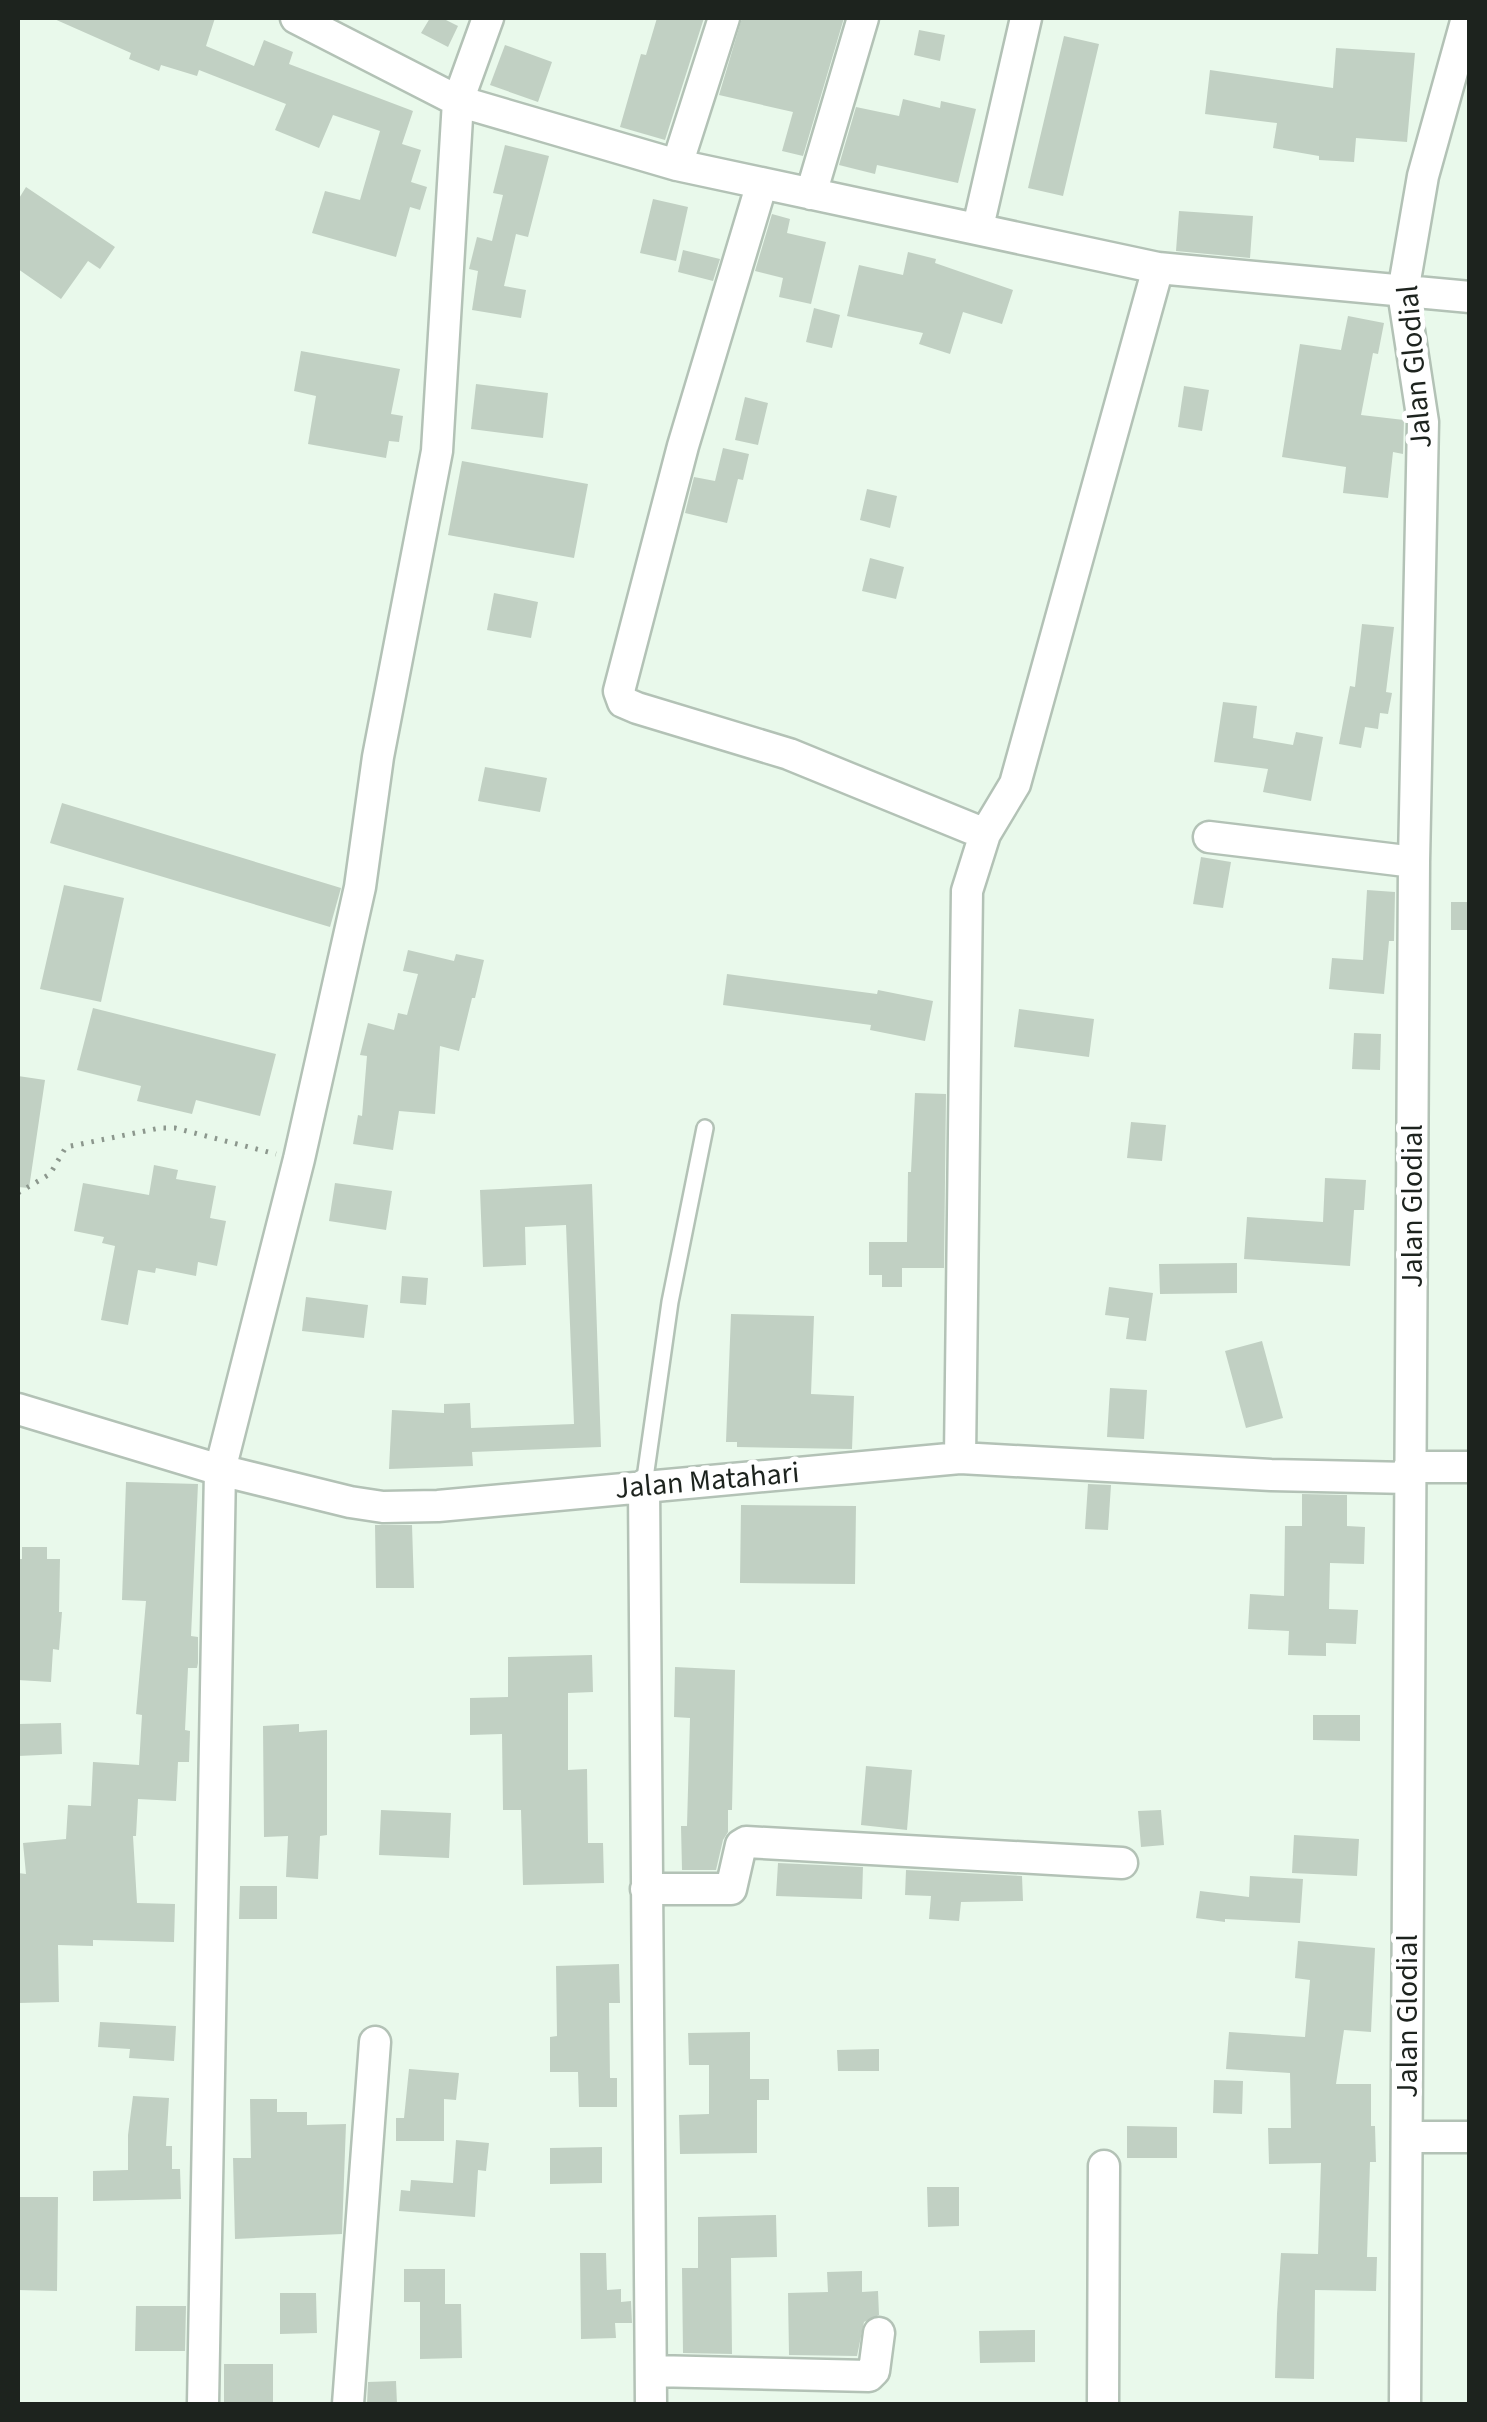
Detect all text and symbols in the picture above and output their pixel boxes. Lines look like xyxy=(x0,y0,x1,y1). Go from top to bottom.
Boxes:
street label: Jalan Glodial xyxy=(1386,283,1443,450)
street label: Jalan Glodial xyxy=(1391,1124,1434,1288)
street label: Jalan Matahari xyxy=(613,1451,801,1510)
street label: Jalan Glodial xyxy=(1386,1934,1429,2098)

